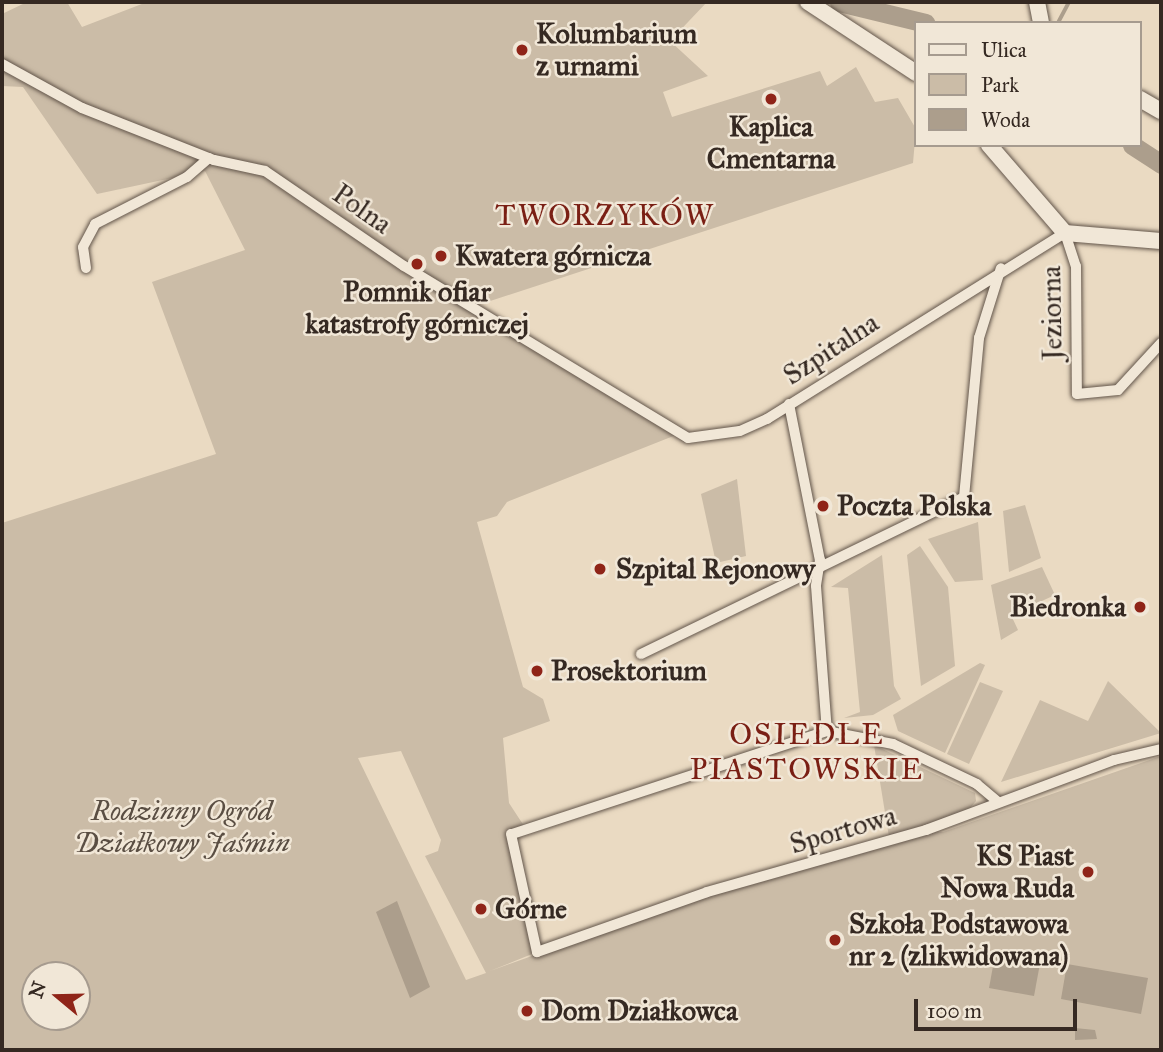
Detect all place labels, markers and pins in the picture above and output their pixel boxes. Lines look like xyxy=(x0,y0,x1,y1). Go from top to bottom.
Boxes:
place label: Kolumbarium z urnami xyxy=(536,17,697,83)
marker: Kolumbarium z urnami xyxy=(514,42,530,58)
marker: Kaplica Cmentarna xyxy=(763,91,779,107)
place label: Kaplica Cmentarna xyxy=(707,110,835,176)
place label: Kwatera górnicza xyxy=(455,239,651,273)
marker: Kwatera górnicza xyxy=(433,248,449,264)
marker: Pomnik ofiar katastrofy górniczej xyxy=(409,256,425,272)
place label: Pomnik ofiar katastrofy górniczej xyxy=(305,275,529,341)
place label: Poczta Polska xyxy=(837,489,991,523)
marker: Poczta Polska xyxy=(815,498,831,514)
place label: Szpital Rejonowy xyxy=(616,552,815,586)
marker: Szpital Rejonowy xyxy=(590,559,610,579)
place label: Biedronka xyxy=(1010,590,1126,624)
marker: Biedronka xyxy=(1132,599,1148,615)
place label: Prosektorium xyxy=(551,654,707,688)
marker: Prosektorium xyxy=(529,663,545,679)
place label: KS Piast Nowa Ruda xyxy=(940,839,1074,905)
marker: KS Piast Nowa Ruda xyxy=(1080,864,1096,880)
place label: Górne xyxy=(495,892,567,926)
marker: Górne xyxy=(473,901,489,917)
place label: Szkoła Podstawowa nr 2 (zlikwidowana) xyxy=(849,907,1069,973)
marker: Szkoła Podstawowa nr 2 (zlikwidowana) xyxy=(827,932,843,948)
place label: Dom Działkowca xyxy=(541,994,738,1028)
marker: Dom Działkowca xyxy=(519,1003,535,1019)

